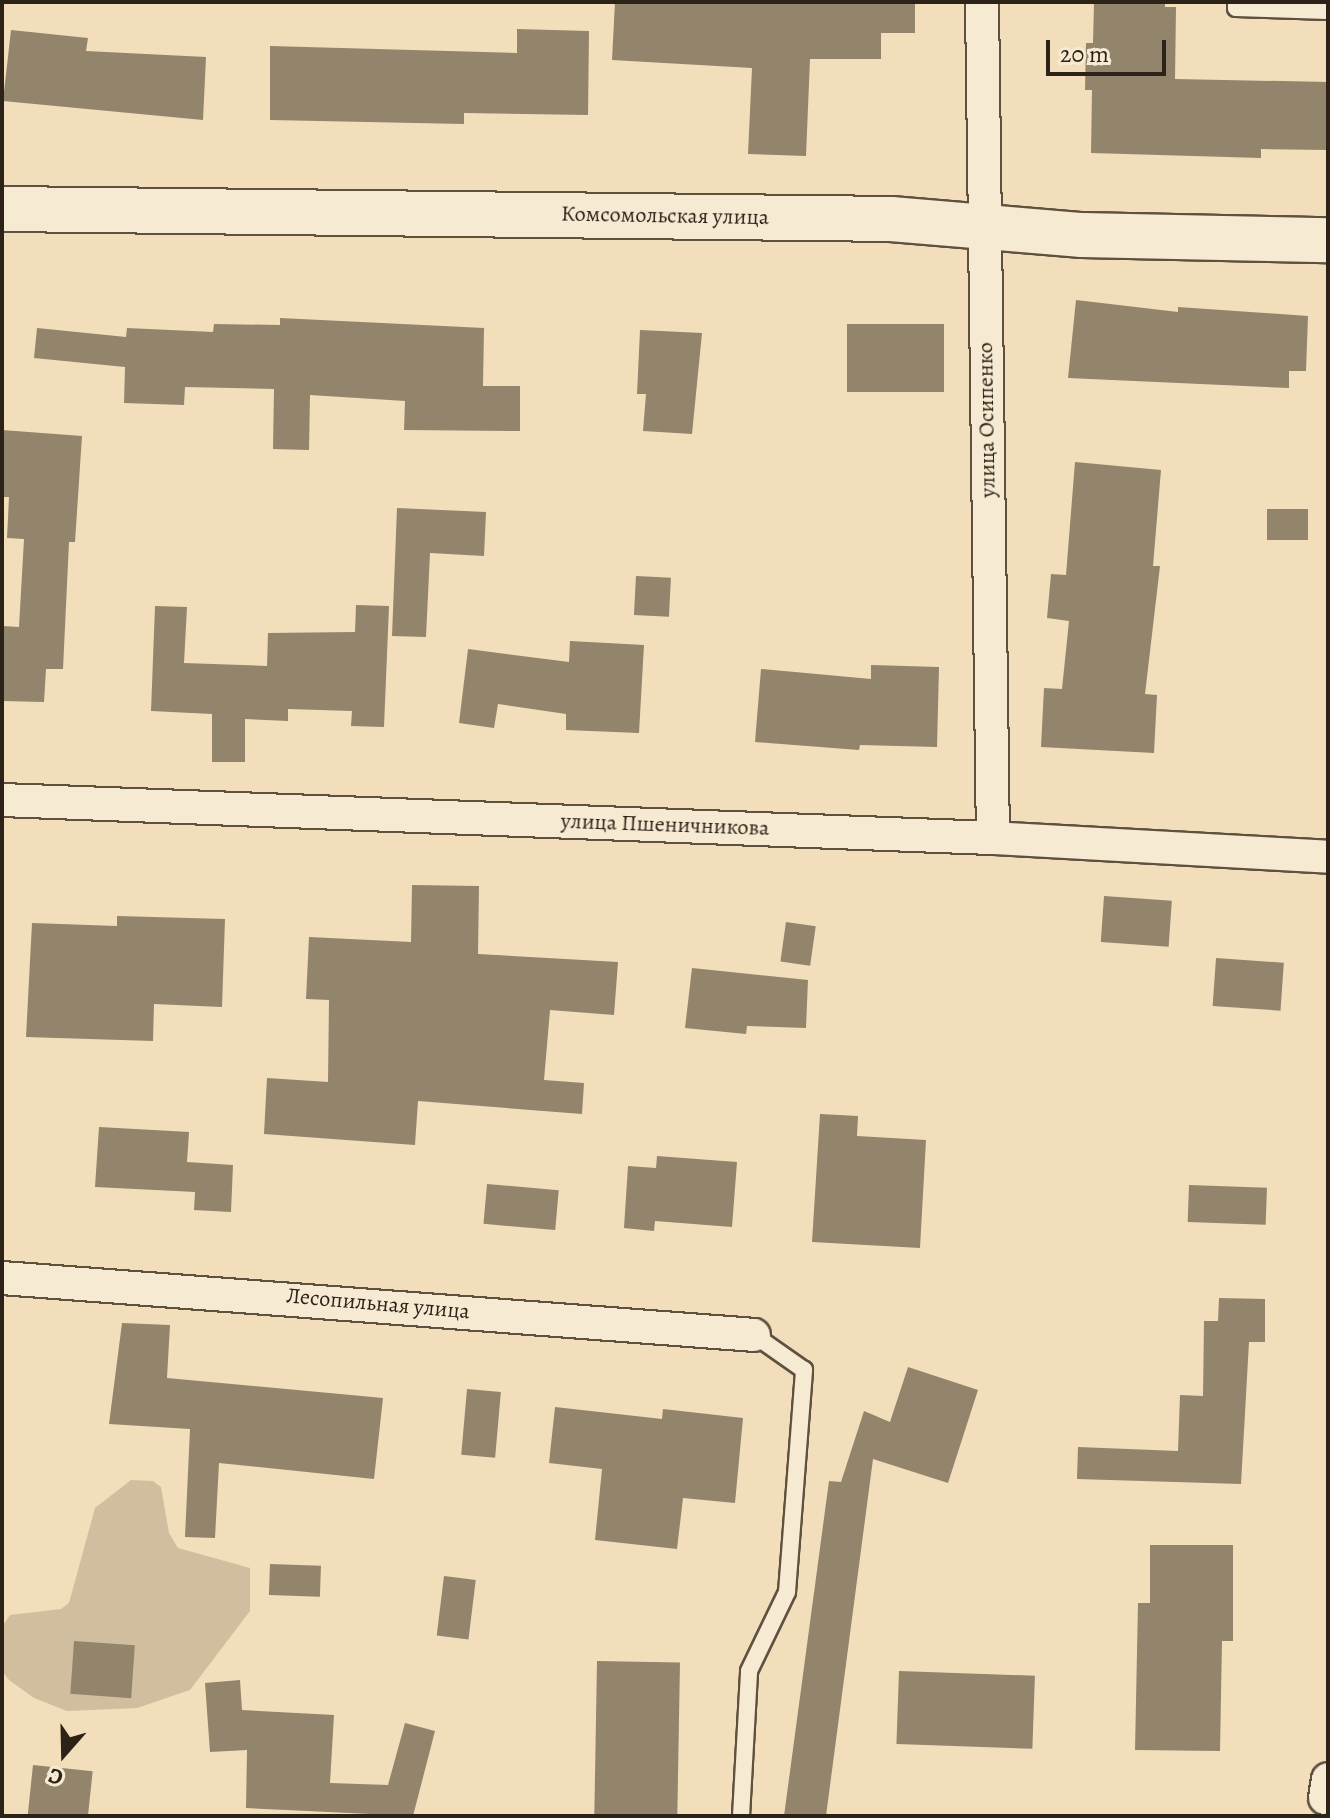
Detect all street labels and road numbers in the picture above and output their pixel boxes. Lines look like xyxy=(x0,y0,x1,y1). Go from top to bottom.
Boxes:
street label: Комсомольская улица xyxy=(561,201,769,231)
street label: улица Осипенко xyxy=(972,342,1002,498)
street label: улица Пшеничникова xyxy=(560,808,770,842)
street label: Лесопильная улица xyxy=(285,1283,471,1325)

